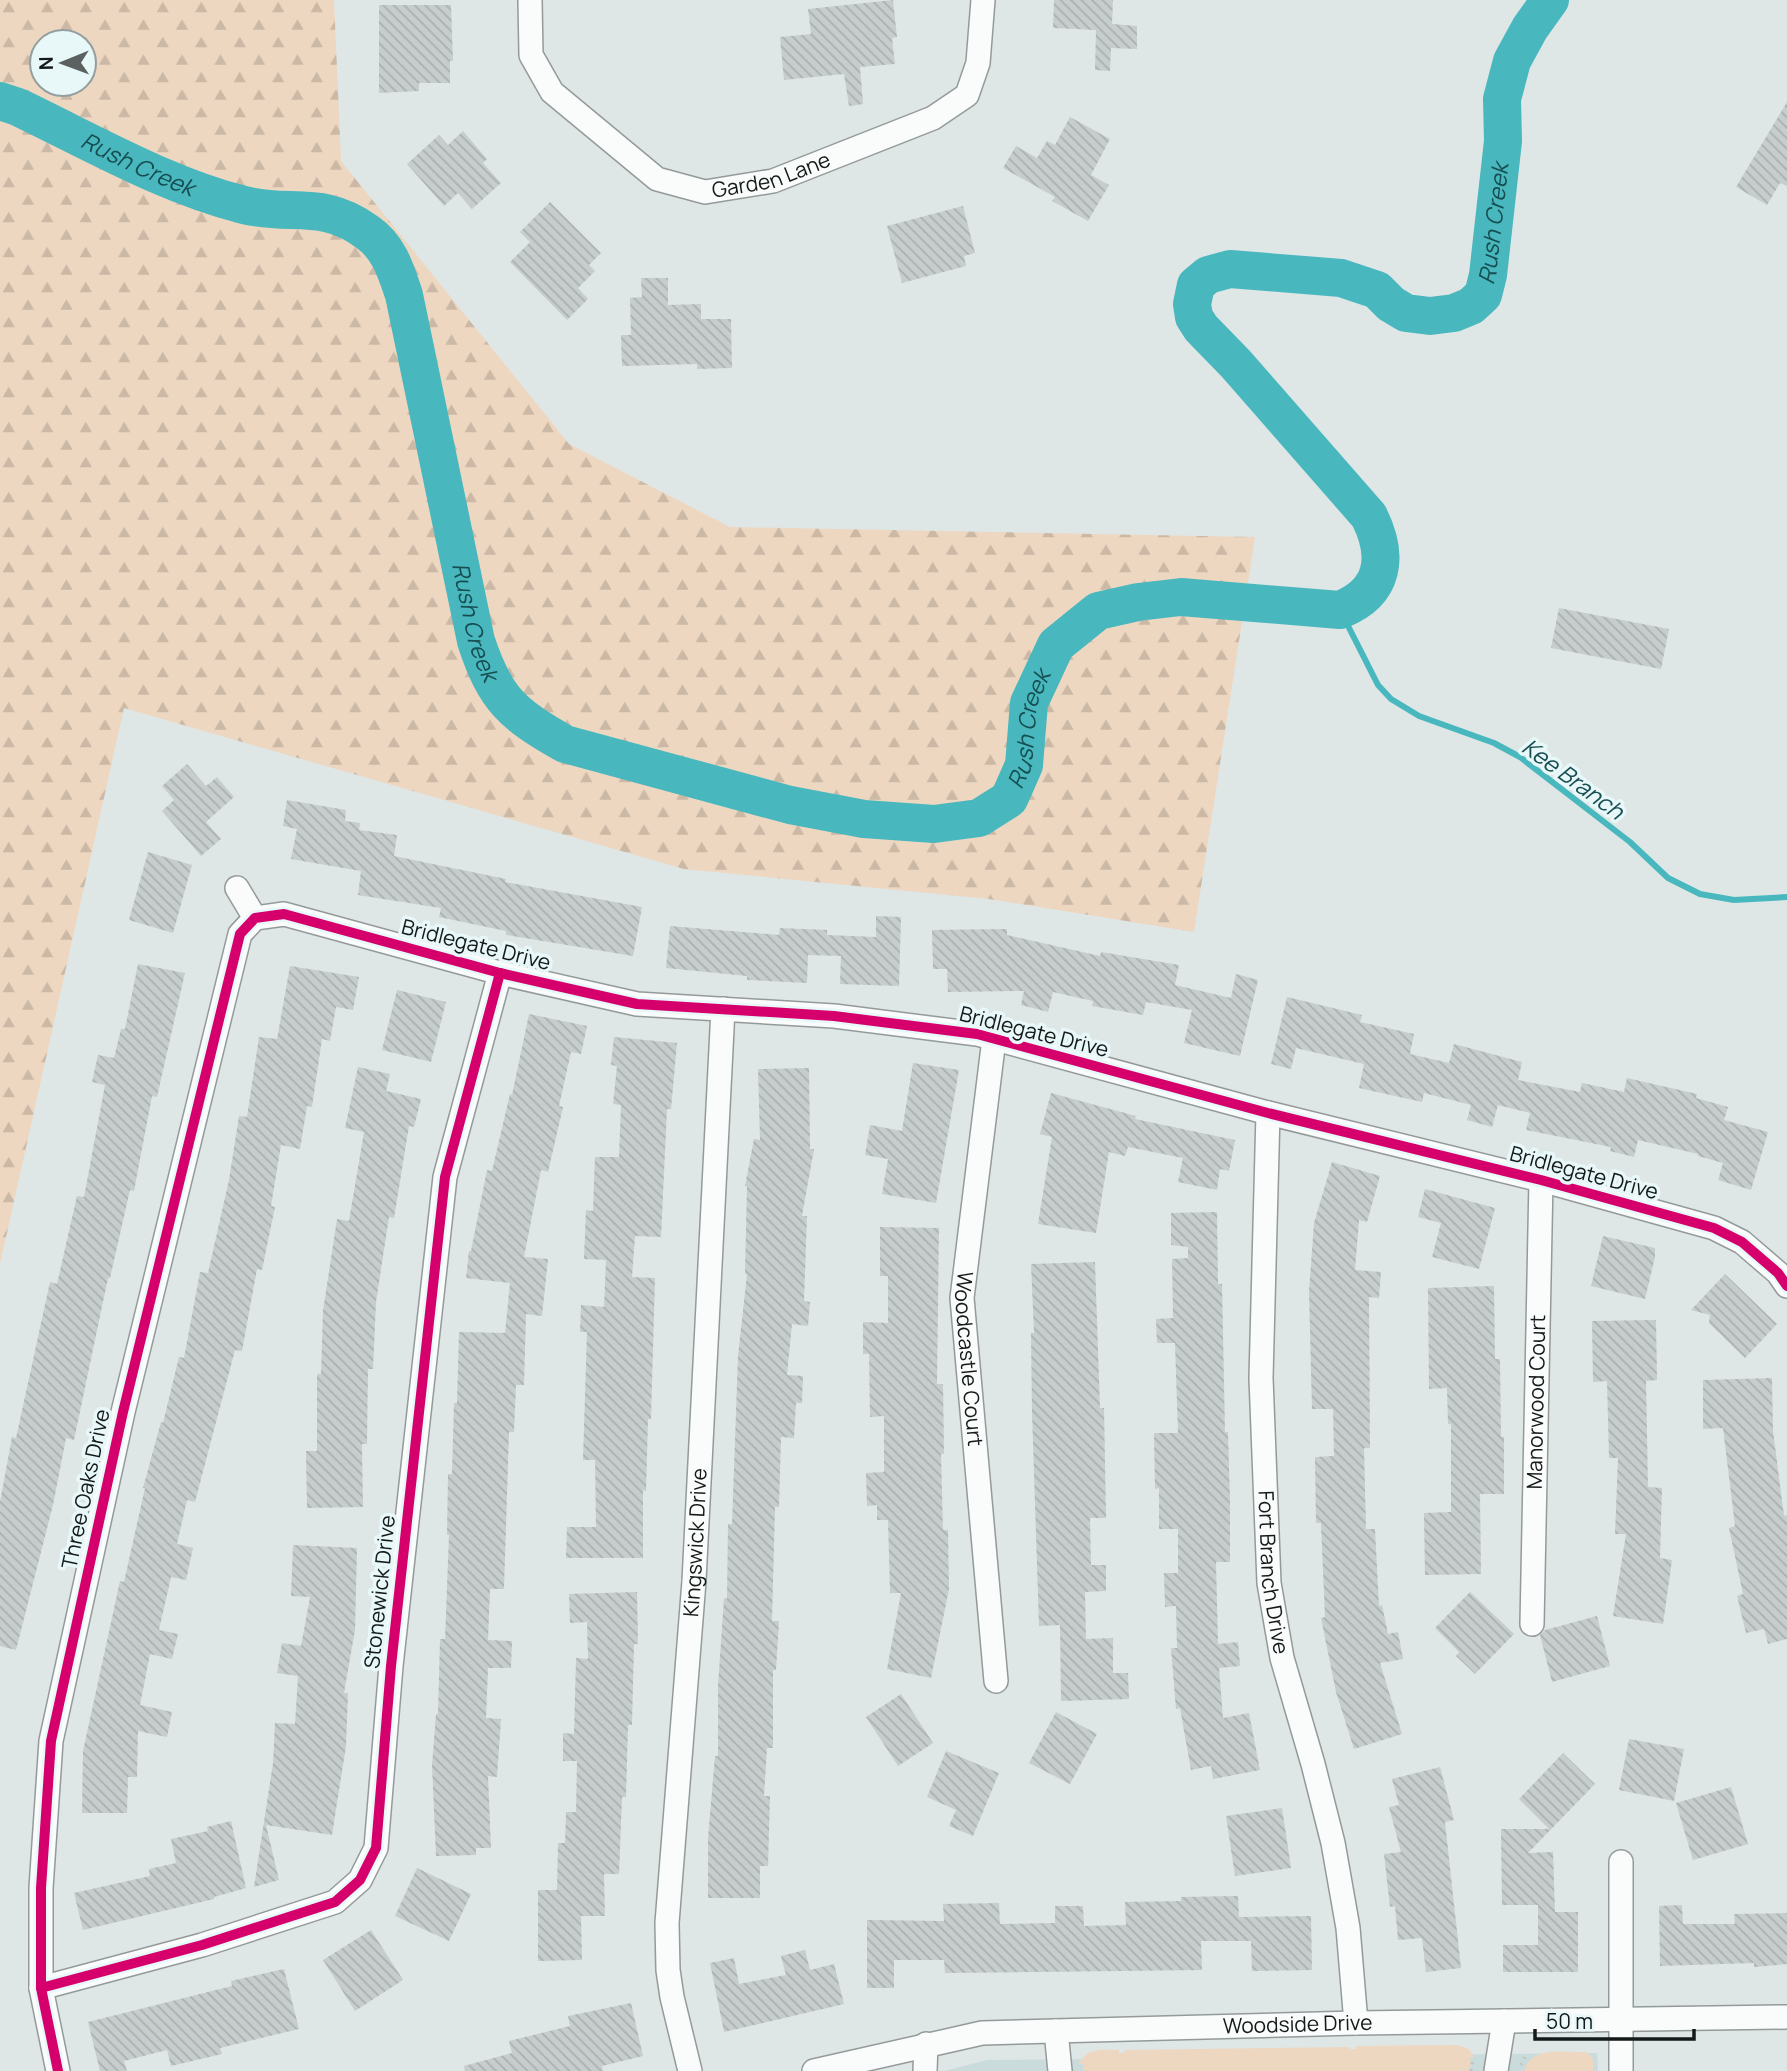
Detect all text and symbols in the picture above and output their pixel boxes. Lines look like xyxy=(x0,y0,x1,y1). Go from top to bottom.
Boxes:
north arrow xyxy=(28,28,98,98)
text: N xyxy=(33,56,59,70)
water label: Rush Creek xyxy=(76,124,203,204)
street label: Garden Lane xyxy=(710,145,834,204)
water label: Rush Creek xyxy=(1469,158,1516,287)
water label: Rush Creek xyxy=(445,560,509,690)
water label: Rush Creek xyxy=(999,661,1059,793)
water label: Kee Branch xyxy=(1516,730,1632,827)
street label: Bridlegate Drive xyxy=(399,912,554,976)
street label: Bridlegate Drive xyxy=(957,999,1112,1063)
street label: Bridlegate Drive xyxy=(1507,1139,1662,1205)
street label: Woodcastle Court xyxy=(949,1270,990,1447)
street label: Manorwood Court xyxy=(1520,1314,1551,1490)
street label: Three Oaks Drive xyxy=(54,1406,116,1571)
street label: Kingswick Drive xyxy=(676,1467,713,1618)
street label: Fort Branch Drive xyxy=(1252,1490,1296,1656)
street label: Stonewick Drive xyxy=(357,1514,401,1670)
scale bar xyxy=(1535,1997,1694,2041)
text: 50 m xyxy=(1546,2007,1593,2035)
street label: Woodside Drive xyxy=(1222,2008,1373,2040)

